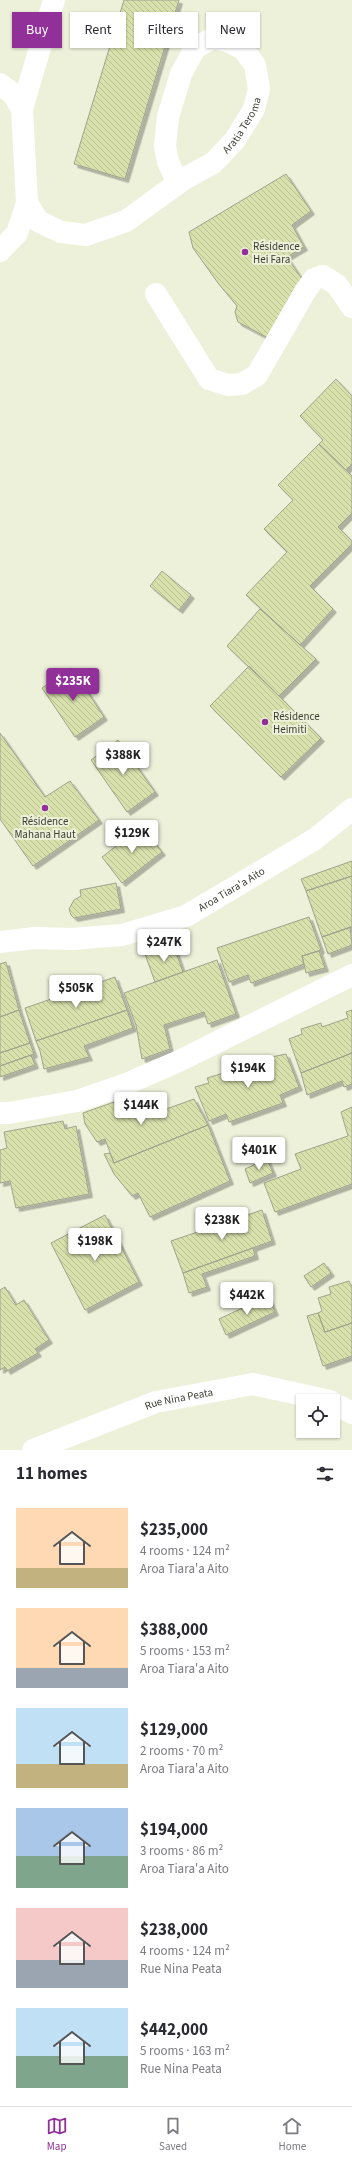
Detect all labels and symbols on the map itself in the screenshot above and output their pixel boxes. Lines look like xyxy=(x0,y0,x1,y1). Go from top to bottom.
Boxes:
street label: Aratia Teroma xyxy=(219,96,264,157)
place label: Résidence Hei Fara xyxy=(253,239,300,267)
marker: Résidence Hei Fara xyxy=(240,247,250,257)
pin: $235K xyxy=(45,668,101,702)
place label: Résidence Heimiti xyxy=(273,709,320,737)
marker: Résidence Heimiti xyxy=(260,717,270,727)
pin: $388K xyxy=(95,742,151,776)
marker: Résidence Mahana Haut xyxy=(40,803,50,813)
place label: Résidence Mahana Haut xyxy=(14,814,76,842)
pin: $129K xyxy=(104,820,160,854)
street label: Aroa Tiara'a Aito xyxy=(195,863,268,915)
pin: $247K xyxy=(136,929,192,963)
pin: $505K xyxy=(48,975,104,1009)
pin: $194K xyxy=(220,1055,276,1089)
pin: $144K xyxy=(113,1092,169,1126)
pin: $401K xyxy=(231,1137,287,1171)
pin: $238K xyxy=(194,1207,250,1241)
pin: $198K xyxy=(67,1228,123,1262)
pin: $442K xyxy=(219,1282,275,1316)
street label: Rue Nina Peata xyxy=(142,1384,214,1413)

